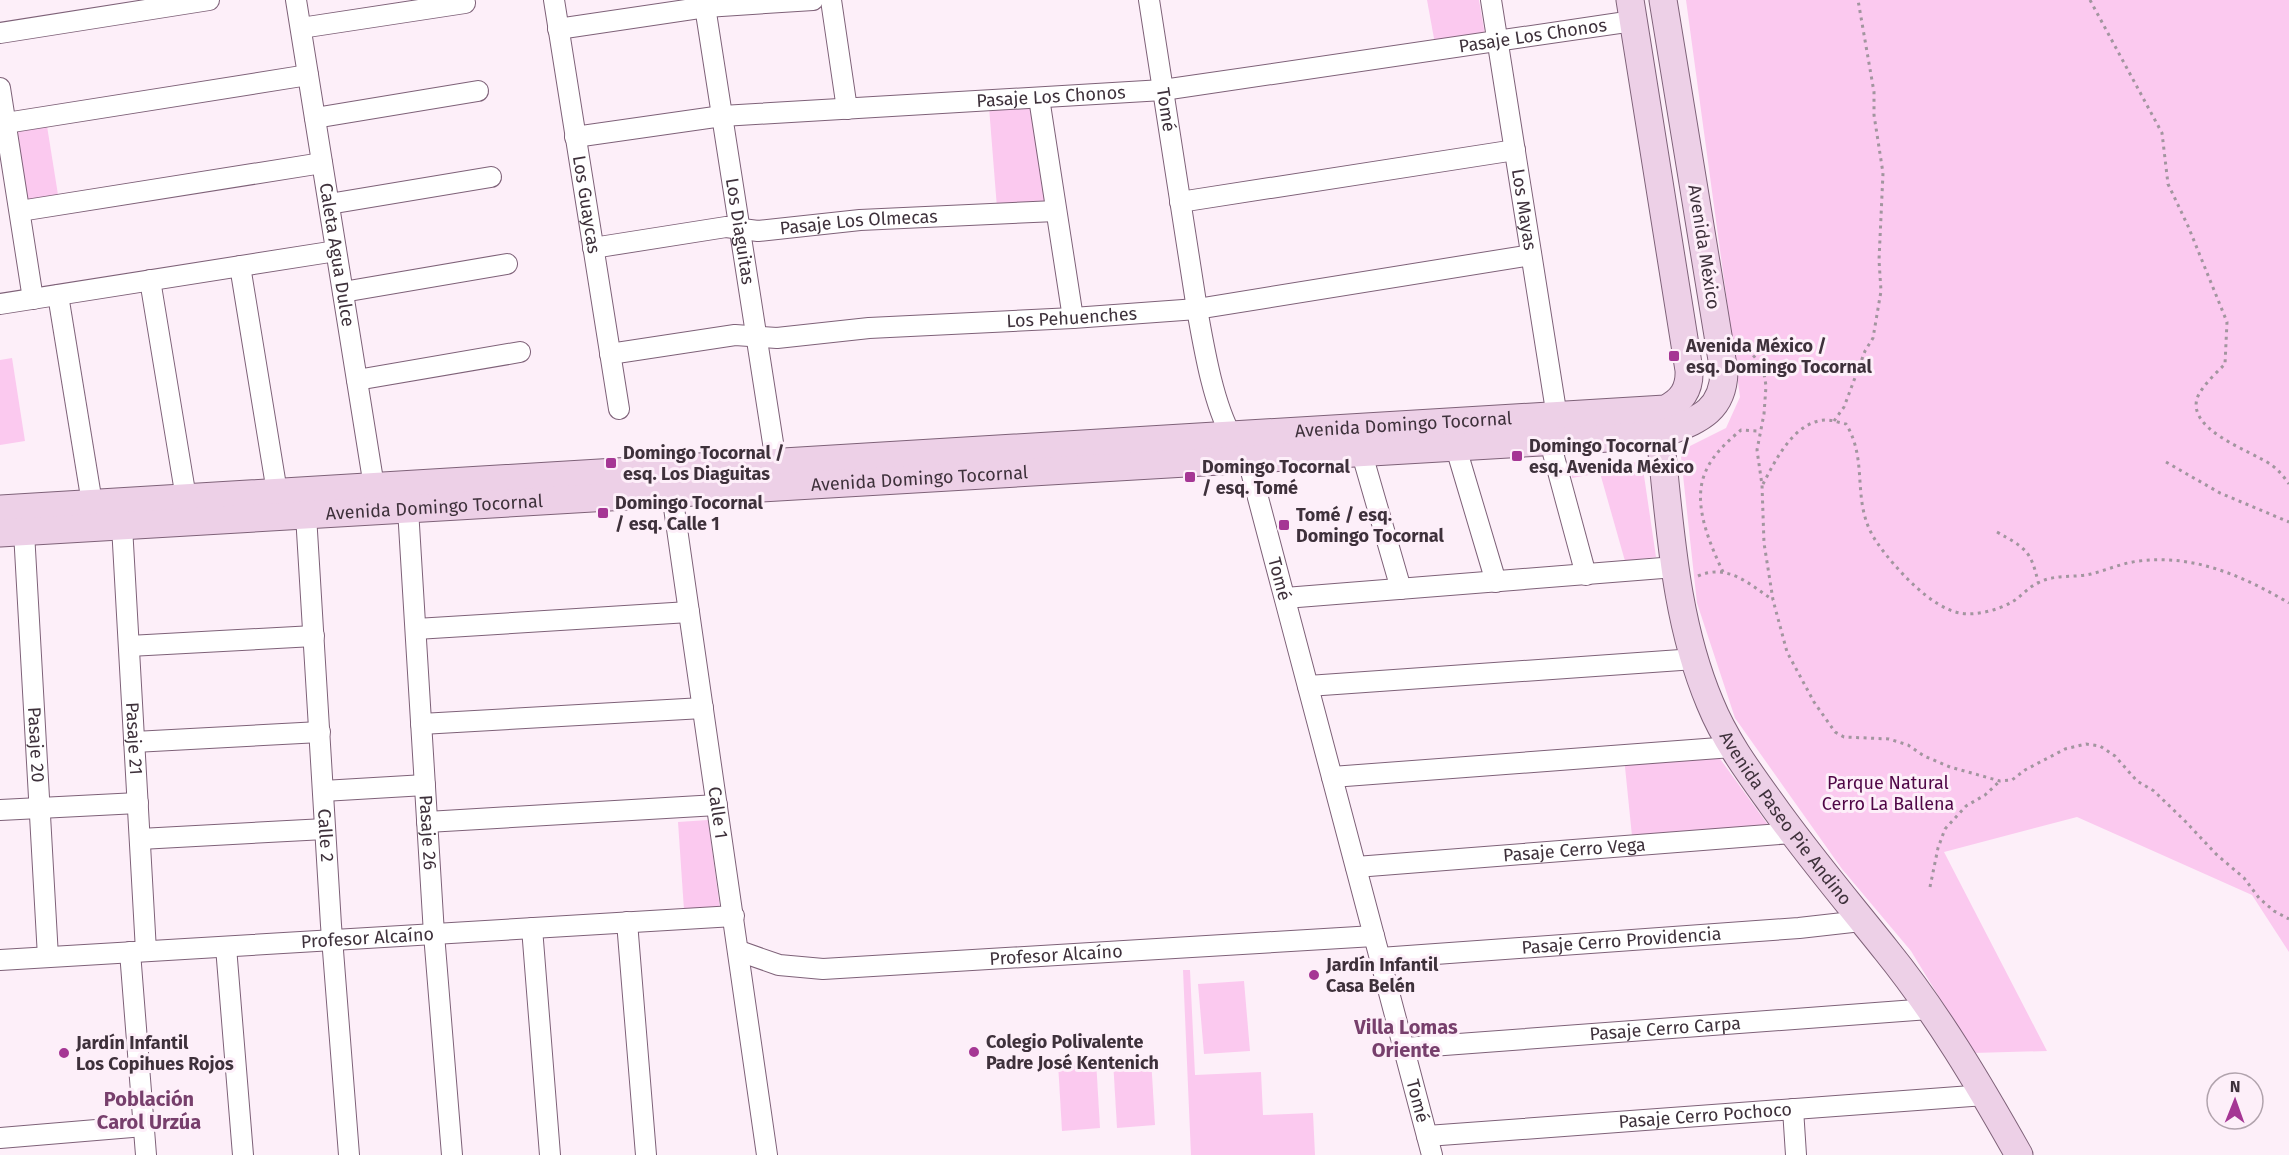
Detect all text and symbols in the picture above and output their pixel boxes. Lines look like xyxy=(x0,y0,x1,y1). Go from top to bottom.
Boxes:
street label: Pasaje Los Chonos xyxy=(1457,14,1608,57)
street label: Pasaje Los Chonos xyxy=(976,81,1126,112)
street label: Tomé xyxy=(1152,86,1180,133)
street label: Los Guaycas xyxy=(568,154,605,255)
street label: Los Mayas xyxy=(1507,167,1541,252)
street label: Los Diaguitas xyxy=(721,176,759,286)
street label: Caleta Agua Dulce xyxy=(314,181,359,328)
street label: Avenida México xyxy=(1683,183,1725,311)
street label: Pasaje Los Olmecas xyxy=(779,205,938,240)
street label: Los Pehuenches xyxy=(1006,302,1138,332)
place label: Avenida México / esq. Domingo Tocornal xyxy=(1685,335,1873,378)
marker: Avenida México / esq. Domingo Tocornal xyxy=(1667,349,1681,363)
street label: Avenida Domingo Tocornal xyxy=(1294,407,1513,442)
place label: Domingo Tocornal / esq. Avenida México xyxy=(1529,435,1694,478)
place label: Domingo Tocornal / esq. Los Diaguitas xyxy=(623,442,784,485)
marker: Domingo Tocornal / esq. Avenida México xyxy=(1510,449,1524,463)
marker: Domingo Tocornal / esq. Los Diaguitas xyxy=(604,456,618,470)
place label: Domingo Tocornal / esq. Tomé xyxy=(1202,456,1351,499)
street label: Avenida Domingo Tocornal xyxy=(810,461,1029,496)
marker: Domingo Tocornal / esq. Tomé xyxy=(1183,470,1197,484)
street label: Avenida Domingo Tocornal xyxy=(325,490,543,525)
place label: Domingo Tocornal / esq. Calle 1 xyxy=(615,492,764,535)
place label: Tomé / esq. Domingo Tocornal xyxy=(1296,504,1445,547)
marker: Domingo Tocornal / esq. Calle 1 xyxy=(596,506,610,520)
marker: Tomé / esq. Domingo Tocornal xyxy=(1277,518,1291,532)
street label: Tomé xyxy=(1263,555,1296,603)
street label: Pasaje 21 xyxy=(121,702,147,776)
street label: Pasaje 20 xyxy=(23,706,49,783)
street label: Avenida Paseo Pie Andino xyxy=(1715,727,1856,910)
park label: Parque Natural Cerro La Ballena xyxy=(1822,772,1954,815)
street label: Calle 1 xyxy=(703,785,732,840)
street label: Pasaje 26 xyxy=(415,794,441,871)
street label: Calle 2 xyxy=(313,808,338,863)
street label: Pasaje Cerro Vega xyxy=(1502,833,1646,866)
street label: Profesor Alcaíno xyxy=(300,923,435,953)
street label: Pasaje Cerro Providencia xyxy=(1521,923,1722,959)
street label: Profesor Alcaíno xyxy=(989,940,1123,970)
place label: Jardín Infantil Casa Belén xyxy=(1325,954,1439,997)
marker: Jardín Infantil Casa Belén xyxy=(1307,968,1321,982)
street label: Pasaje Cerro Carpa xyxy=(1589,1012,1742,1045)
district label: Villa Lomas Oriente xyxy=(1353,1015,1458,1062)
place label: Colegio Polivalente Padre José Kentenich xyxy=(986,1031,1159,1074)
place label: Jardín Infantil Los Copihues Rojos xyxy=(75,1032,234,1075)
marker: Colegio Polivalente Padre José Kentenich xyxy=(967,1045,981,1059)
marker: Jardín Infantil Los Copihues Rojos xyxy=(57,1046,71,1060)
north arrow xyxy=(2205,1071,2265,1131)
street label: Tomé xyxy=(1401,1077,1434,1125)
text: N xyxy=(2230,1077,2241,1096)
district label: Población Carol Urzúa xyxy=(97,1087,201,1134)
street label: Pasaje Cerro Pochoco xyxy=(1618,1098,1793,1133)

